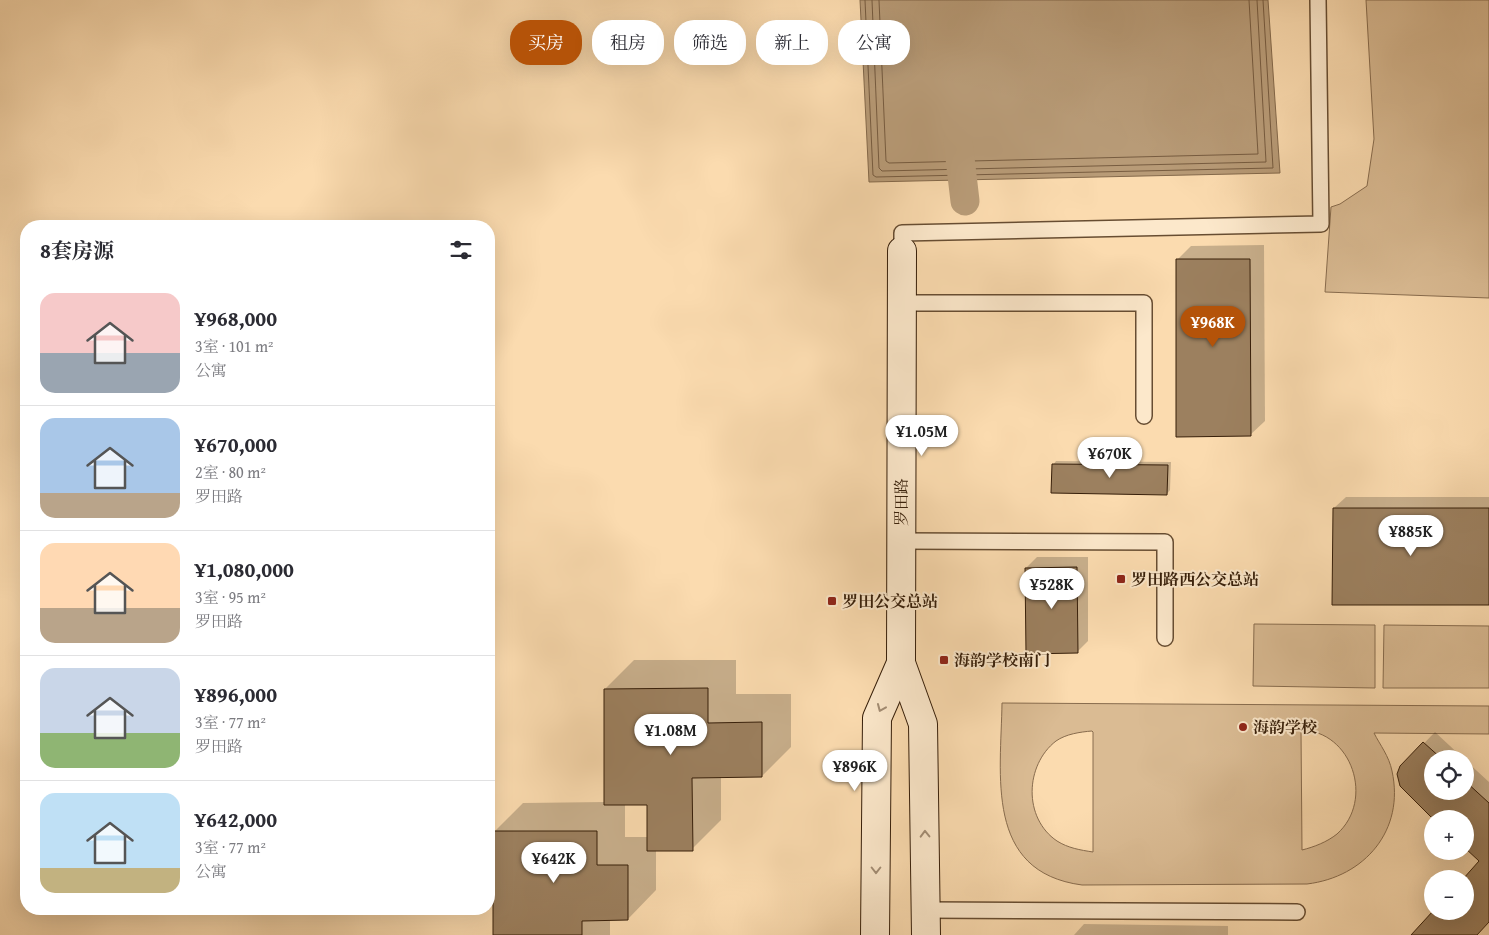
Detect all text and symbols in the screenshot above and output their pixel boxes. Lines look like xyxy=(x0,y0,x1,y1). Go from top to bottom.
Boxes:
chip: 买房 xyxy=(510,20,582,65)
chip: 租房 xyxy=(592,20,664,65)
chip: 筛选 xyxy=(674,20,746,65)
chip: 新上 xyxy=(756,20,828,65)
chip: 公寓 xyxy=(838,20,910,65)
text: 8套房源 xyxy=(40,235,114,266)
icon: filters xyxy=(447,236,475,264)
text: ¥968,000 xyxy=(195,303,277,334)
pin: ¥968K xyxy=(1178,306,1248,348)
text: ¥968K xyxy=(1191,310,1235,334)
icon: home xyxy=(80,313,140,373)
text: 3室 · 101 m² xyxy=(195,334,274,358)
text: 公寓 xyxy=(195,358,227,382)
pin: ¥1.05M xyxy=(881,414,963,457)
text: ¥1.05M xyxy=(896,419,948,443)
text: ¥670,000 xyxy=(195,429,277,460)
pin: ¥670K xyxy=(1075,436,1145,479)
icon: home xyxy=(80,438,140,498)
text: ¥670K xyxy=(1088,441,1132,465)
text: 2室 · 80 m² xyxy=(195,460,266,484)
street label: 罗田路 xyxy=(889,478,913,526)
text: 罗田路 xyxy=(195,484,243,508)
pin: ¥885K xyxy=(1376,514,1446,557)
text: ¥885K xyxy=(1389,519,1433,543)
text: ¥1,080,000 xyxy=(195,554,294,585)
icon: home xyxy=(80,563,140,623)
place label: 罗田路西公交总站 xyxy=(1131,567,1259,591)
pin: ¥528K xyxy=(1017,568,1087,610)
text: ¥528K xyxy=(1030,572,1074,596)
marker: 罗田路西公交总站 xyxy=(1115,573,1127,585)
text: 3室 · 95 m² xyxy=(195,585,266,609)
place label: 罗田公交总站 xyxy=(842,589,938,613)
marker: 罗田公交总站 xyxy=(826,595,838,607)
text: 罗田路 xyxy=(195,609,243,633)
place label: 海韵学校南门 xyxy=(954,648,1050,672)
marker: 海韵学校南门 xyxy=(938,654,950,666)
text: ¥896,000 xyxy=(195,679,277,710)
icon: home xyxy=(80,688,140,748)
one-way arrow xyxy=(877,703,888,712)
text: 3室 · 77 m² xyxy=(195,710,266,734)
pin: ¥1.08M xyxy=(630,714,712,756)
place label: 海韵学校 xyxy=(1253,715,1317,739)
text: ¥1.08M xyxy=(645,718,697,742)
marker: 海韵学校 xyxy=(1237,721,1249,733)
text: 罗田路 xyxy=(195,734,243,758)
pin: ¥896K xyxy=(820,750,890,792)
map controls xyxy=(1424,750,1474,920)
button: locate xyxy=(1424,750,1474,800)
text: ¥896K xyxy=(833,754,877,778)
text: ¥642,000 xyxy=(195,804,277,835)
button: + xyxy=(1424,810,1474,860)
icon: home xyxy=(80,813,140,873)
one-way arrow xyxy=(920,830,930,838)
text: 3室 · 77 m² xyxy=(195,835,266,859)
pin: ¥642K xyxy=(519,842,589,884)
text: ¥642K xyxy=(532,846,576,870)
text: 公寓 xyxy=(195,859,227,883)
one-way arrow xyxy=(871,866,881,874)
button: − xyxy=(1424,870,1474,920)

